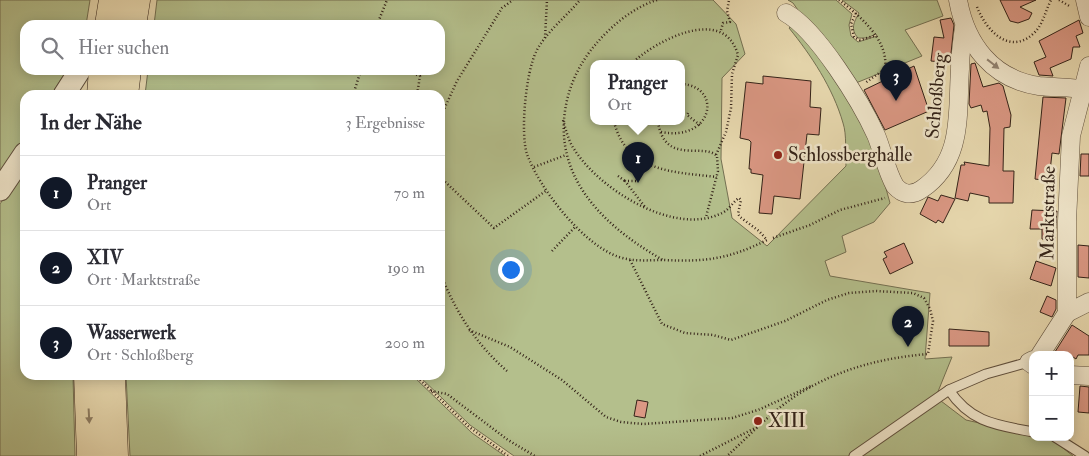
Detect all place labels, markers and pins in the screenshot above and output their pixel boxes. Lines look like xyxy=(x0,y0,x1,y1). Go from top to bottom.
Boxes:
pin: 3 xyxy=(880,60,912,101)
pin: 1 xyxy=(622,142,654,183)
place label: Schlossberghalle xyxy=(788,143,912,167)
marker: Schlossberghalle xyxy=(772,149,784,161)
pin: 2 xyxy=(892,306,924,347)
place label: XIII xyxy=(768,409,806,433)
marker: XIII xyxy=(752,415,764,427)

